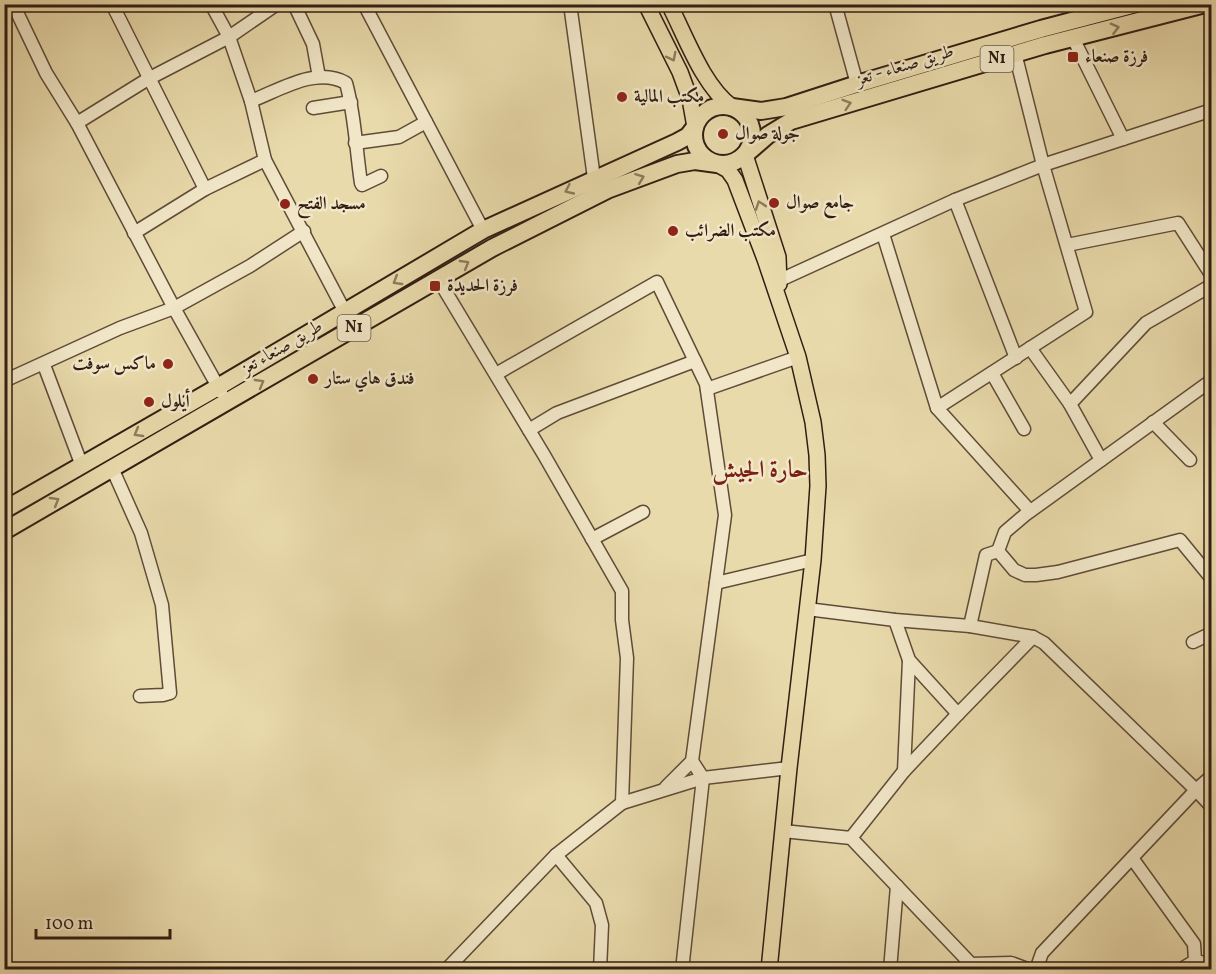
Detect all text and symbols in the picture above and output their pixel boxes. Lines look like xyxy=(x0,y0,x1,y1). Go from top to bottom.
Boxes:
one-way arrow xyxy=(1110,23,1120,36)
street label: طريق صنعاء - تعز xyxy=(851,39,957,93)
place label: فرزة صنعاء xyxy=(1085,45,1148,70)
road number: N1 xyxy=(980,46,1014,72)
one-way arrow xyxy=(665,50,676,61)
marker: فرزة صنعاء xyxy=(1066,50,1080,64)
place label: مكتب المالية xyxy=(634,85,704,110)
marker: مكتب المالية xyxy=(615,90,629,104)
one-way arrow xyxy=(841,99,851,111)
place label: جولة صوال xyxy=(735,122,800,147)
marker: جولة صوال xyxy=(716,127,730,141)
one-way arrow xyxy=(634,173,645,185)
one-way arrow xyxy=(564,182,575,194)
place label: جامع صوال xyxy=(786,191,854,219)
place label: مسجد الفتح xyxy=(297,192,366,219)
marker: جامع صوال xyxy=(767,196,781,210)
marker: مسجد الفتح xyxy=(278,197,292,211)
one-way arrow xyxy=(754,200,767,211)
place label: مكتب الضرائب xyxy=(685,219,776,244)
marker: مكتب الضرائب xyxy=(666,224,680,238)
one-way arrow xyxy=(459,259,469,271)
one-way arrow xyxy=(393,273,403,285)
place label: فرزة الحديدة xyxy=(447,274,518,299)
marker: فرزة الحديدة xyxy=(428,279,442,293)
street label: طريق صنعاء تعز xyxy=(235,314,328,383)
road number: N1 xyxy=(338,315,370,341)
place label: ماكس سوفت xyxy=(72,352,156,377)
marker: ماكس سوفت xyxy=(161,357,175,371)
place label: فندق هاي ستار xyxy=(323,367,415,393)
marker: فندق هاي ستار xyxy=(306,372,320,386)
one-way arrow xyxy=(254,378,264,390)
place label: أيلول xyxy=(161,388,191,415)
marker: أيلول xyxy=(142,395,156,409)
one-way arrow xyxy=(134,426,144,438)
district label: حارة الجيش xyxy=(712,454,808,488)
one-way arrow xyxy=(49,497,59,509)
scale bar xyxy=(36,902,170,940)
text: 100 m xyxy=(45,912,94,937)

